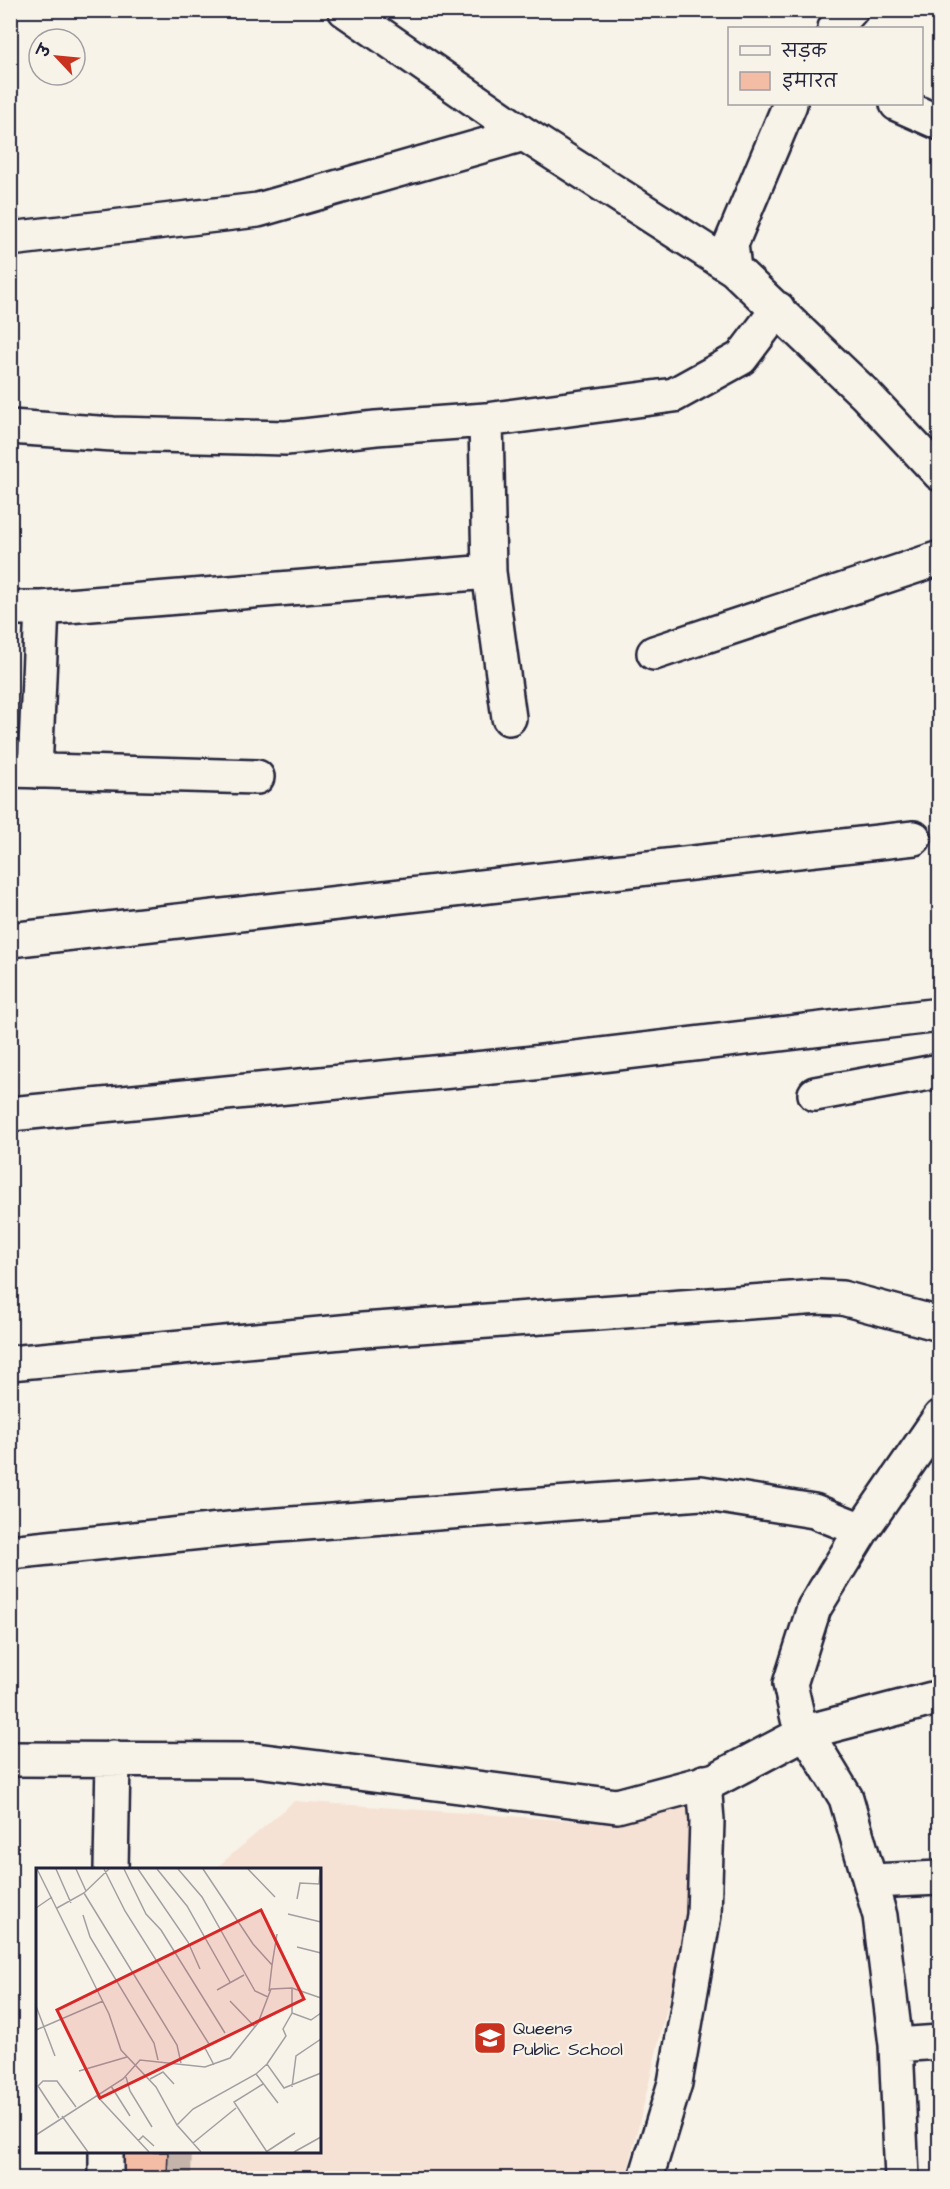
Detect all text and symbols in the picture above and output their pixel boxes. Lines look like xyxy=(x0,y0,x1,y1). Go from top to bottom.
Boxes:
north arrow xyxy=(27,27,87,87)
legend xyxy=(728,27,923,105)
text: सड़क xyxy=(781,39,827,64)
text: उ xyxy=(31,40,57,62)
text: इमारत xyxy=(782,69,838,94)
inset map xyxy=(36,1868,321,2153)
place label: Queens Public School xyxy=(513,2016,623,2062)
school or university icon: Queens Public School xyxy=(472,2020,508,2056)

